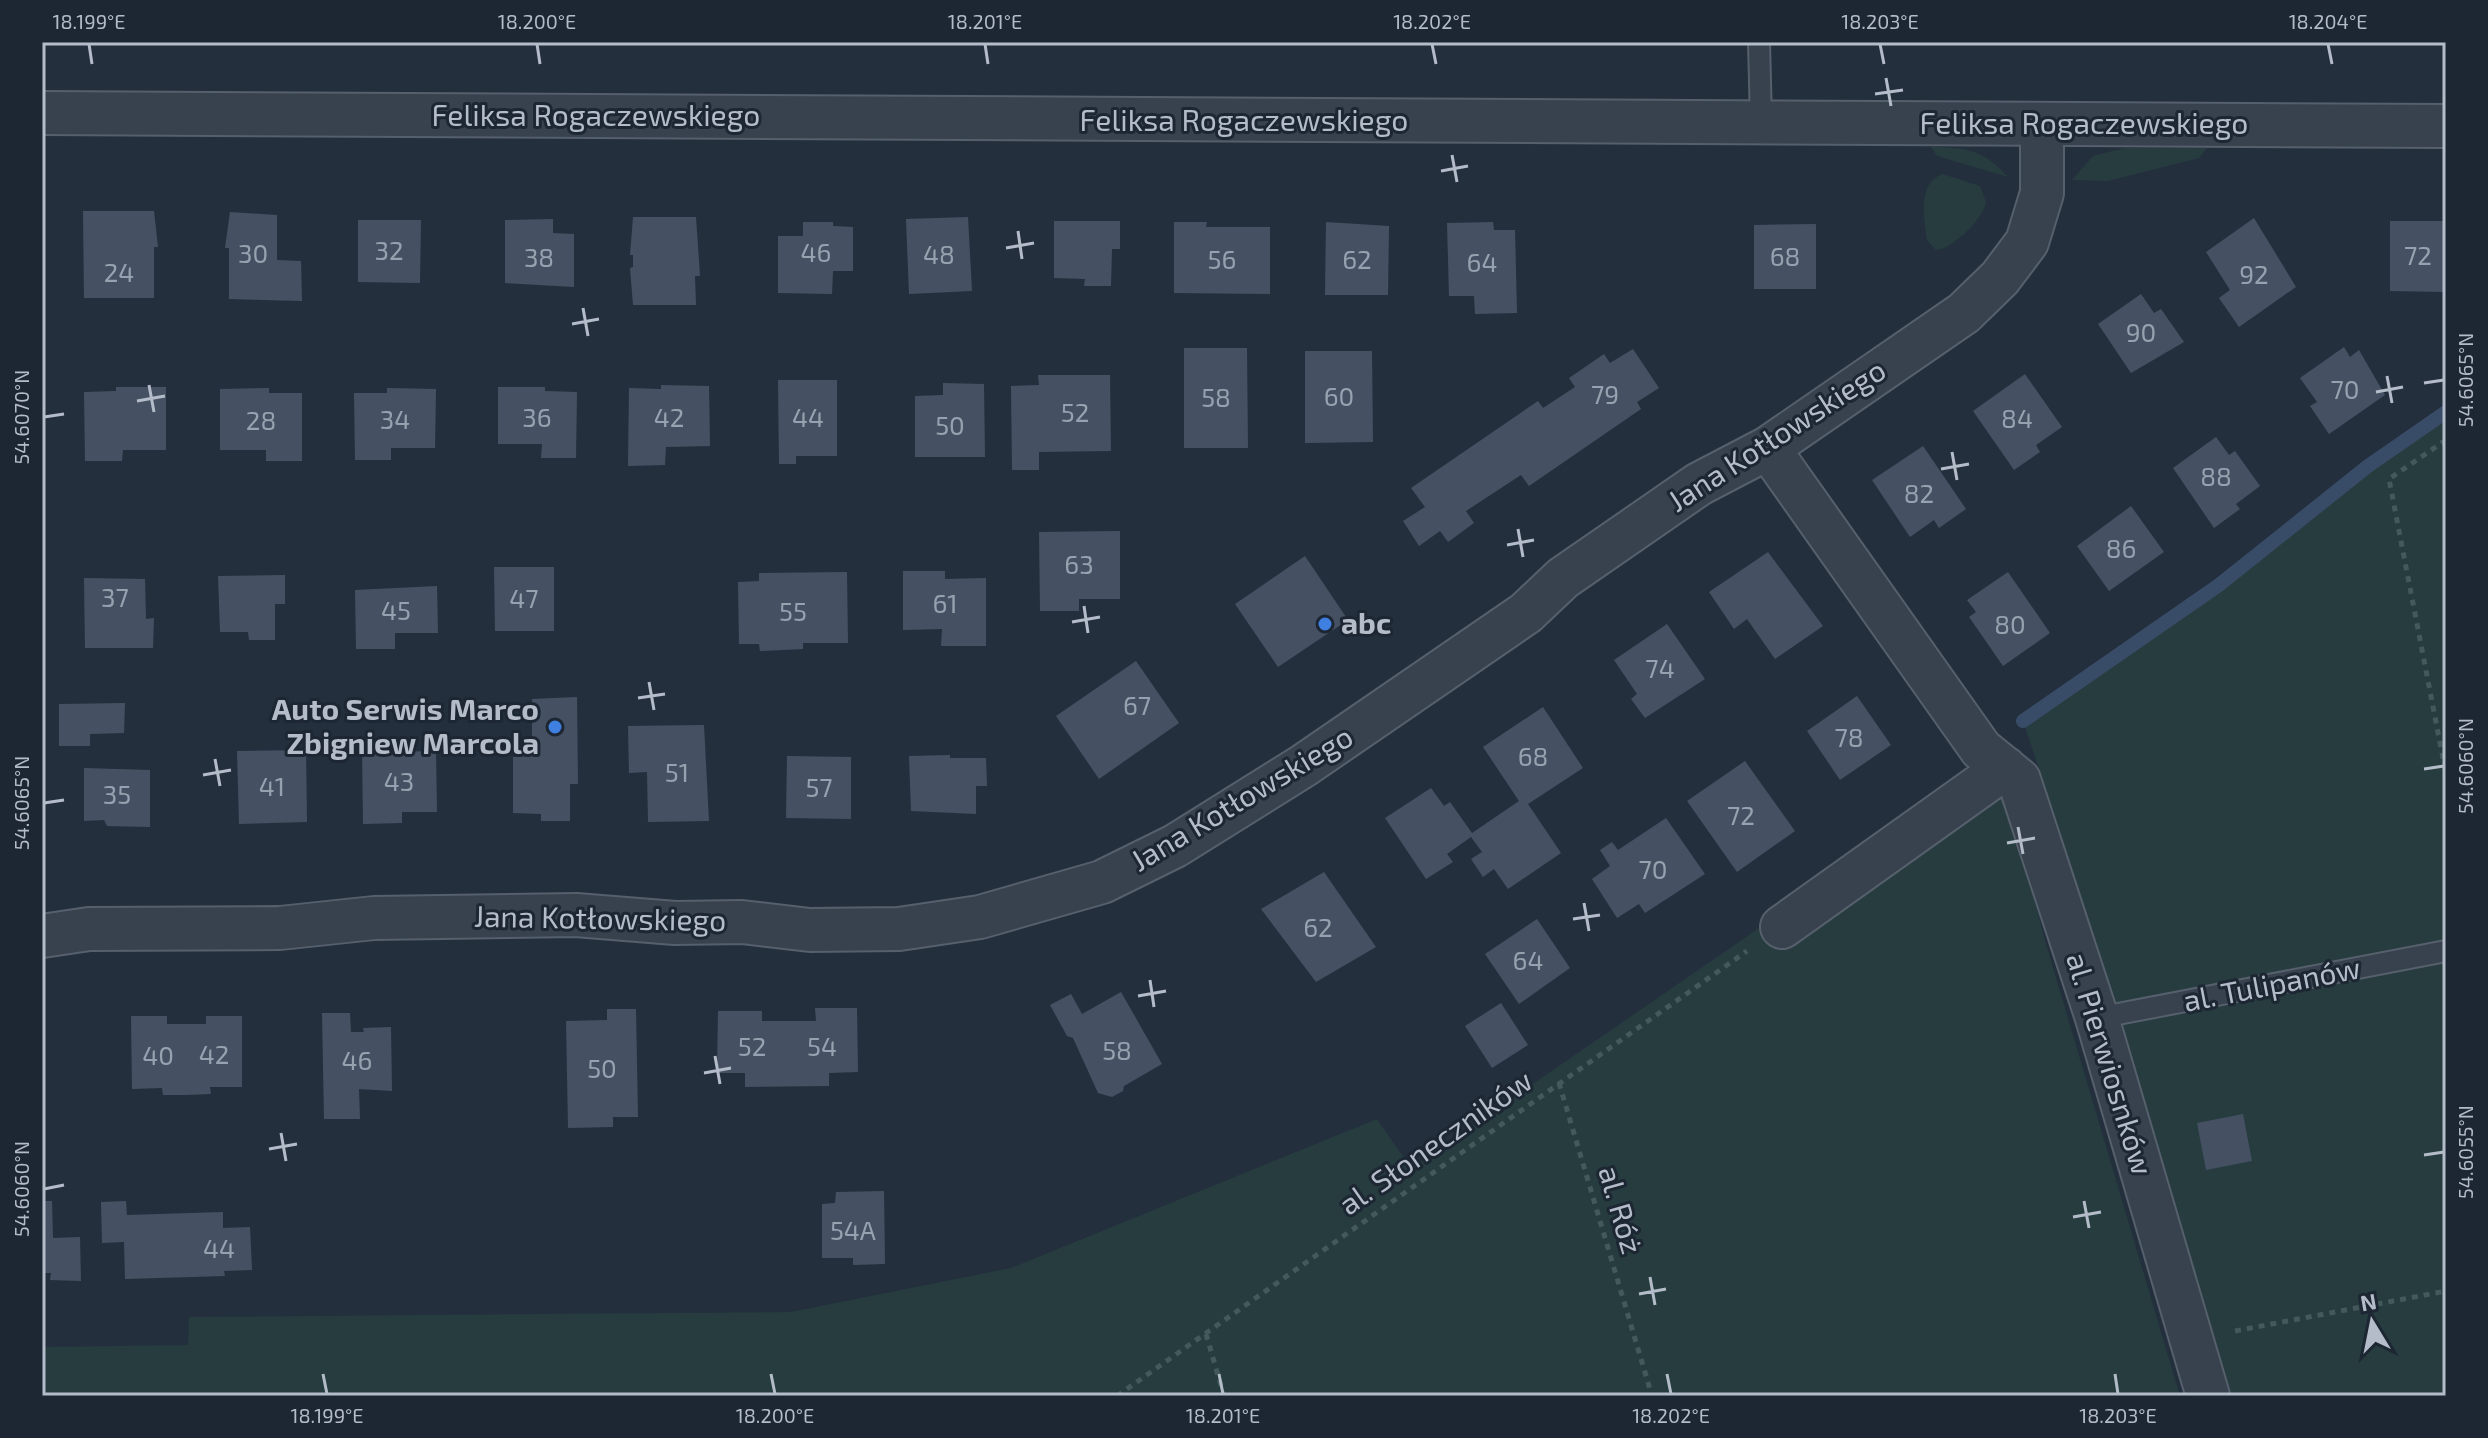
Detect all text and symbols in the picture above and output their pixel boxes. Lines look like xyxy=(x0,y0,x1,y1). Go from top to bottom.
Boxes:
text: 18.199°E xyxy=(52,9,126,33)
text: 18.200°E xyxy=(498,9,576,33)
text: 18.201°E xyxy=(948,9,1022,33)
text: 18.202°E xyxy=(1393,9,1471,33)
text: 18.203°E xyxy=(1841,9,1919,33)
text: 18.204°E xyxy=(2289,9,2367,33)
street label: Feliksa Rogaczewskiego xyxy=(432,96,760,132)
street label: Feliksa Rogaczewskiego xyxy=(1080,101,1408,137)
street label: Feliksa Rogaczewskiego xyxy=(1920,104,2248,140)
house number: 32 xyxy=(374,234,404,265)
house number: 46 xyxy=(801,236,831,267)
house number: 30 xyxy=(238,237,268,268)
house number: 48 xyxy=(923,238,955,269)
house number: 72 xyxy=(2404,239,2432,270)
house number: 68 xyxy=(1770,240,1800,271)
house number: 38 xyxy=(524,241,554,272)
house number: 56 xyxy=(1208,243,1236,274)
house number: 62 xyxy=(1342,243,1372,274)
house number: 64 xyxy=(1467,246,1497,277)
house number: 24 xyxy=(104,256,134,287)
house number: 92 xyxy=(2239,258,2269,289)
house number: 90 xyxy=(2126,316,2156,347)
text: 54.6065°N xyxy=(2453,333,2477,427)
street label: Jana Kotłowskiego xyxy=(1660,351,1892,518)
text: 54.6070°N xyxy=(9,370,33,464)
house number: 70 xyxy=(2331,373,2360,404)
house number: 79 xyxy=(1591,378,1619,409)
house number: 60 xyxy=(1324,380,1354,411)
house number: 58 xyxy=(1201,381,1231,412)
house number: 52 xyxy=(1061,396,1089,427)
house number: 36 xyxy=(522,401,552,432)
house number: 42 xyxy=(654,401,684,432)
house number: 44 xyxy=(792,401,824,432)
house number: 84 xyxy=(2001,402,2033,433)
house number: 34 xyxy=(380,403,410,434)
house number: 28 xyxy=(246,404,276,435)
house number: 50 xyxy=(935,409,965,440)
house number: 88 xyxy=(2200,460,2232,491)
house number: 82 xyxy=(1904,477,1934,508)
house number: 86 xyxy=(2106,532,2136,563)
house number: 63 xyxy=(1064,548,1094,579)
house number: 37 xyxy=(101,581,129,612)
house number: 47 xyxy=(509,582,539,613)
house number: 61 xyxy=(932,587,958,618)
house number: 45 xyxy=(381,594,411,625)
house number: 55 xyxy=(779,595,807,626)
place label: abc xyxy=(1341,604,1391,640)
house number: 80 xyxy=(1994,608,2026,639)
marker: abc xyxy=(1316,615,1334,633)
house number: 74 xyxy=(1645,652,1675,683)
house number: 67 xyxy=(1123,689,1151,720)
place label: Auto Serwis Marco Zbigniew Marcola xyxy=(272,690,539,760)
street label: Jana Kotłowskiego xyxy=(1124,717,1358,878)
marker: Auto Serwis Marco Zbigniew Marcola xyxy=(546,718,564,736)
text: 54.6060°N xyxy=(2453,718,2477,814)
house number: 78 xyxy=(1834,721,1864,752)
house number: 68 xyxy=(1518,740,1548,771)
text: 54.6065°N xyxy=(9,756,33,850)
house number: 51 xyxy=(665,756,689,787)
house number: 43 xyxy=(384,765,414,796)
house number: 41 xyxy=(259,770,285,801)
house number: 57 xyxy=(805,771,833,802)
house number: 35 xyxy=(103,778,131,809)
house number: 72 xyxy=(1727,799,1755,830)
house number: 70 xyxy=(1639,853,1668,884)
street label: Jana Kotłowskiego xyxy=(474,897,726,937)
house number: 62 xyxy=(1303,911,1333,942)
house number: 64 xyxy=(1513,944,1543,975)
street label: al. Pierwiosnków xyxy=(2060,948,2162,1179)
street label: al. Tulipanów xyxy=(2180,948,2363,1018)
house number: 52 xyxy=(738,1030,766,1061)
house number: 54 xyxy=(807,1030,837,1061)
house number: 58 xyxy=(1102,1034,1132,1065)
house number: 42 xyxy=(199,1038,229,1069)
house number: 40 xyxy=(142,1039,174,1070)
house number: 46 xyxy=(342,1044,372,1075)
house number: 50 xyxy=(587,1052,617,1083)
street label: al. Słoneczników xyxy=(1331,1061,1538,1221)
text: 54.6055°N xyxy=(2453,1105,2477,1199)
text: 54.6060°N xyxy=(9,1141,33,1237)
street label: al. Róż xyxy=(1592,1161,1652,1257)
house number: 54A xyxy=(830,1214,876,1245)
house number: 44 xyxy=(203,1232,235,1263)
north arrow xyxy=(2332,1282,2412,1362)
text: N xyxy=(2358,1287,2378,1316)
text: 18.199°E xyxy=(290,1403,364,1427)
text: 18.200°E xyxy=(736,1403,814,1427)
text: 18.201°E xyxy=(1186,1403,1260,1427)
text: 18.202°E xyxy=(1632,1403,1710,1427)
text: 18.203°E xyxy=(2079,1403,2157,1427)

